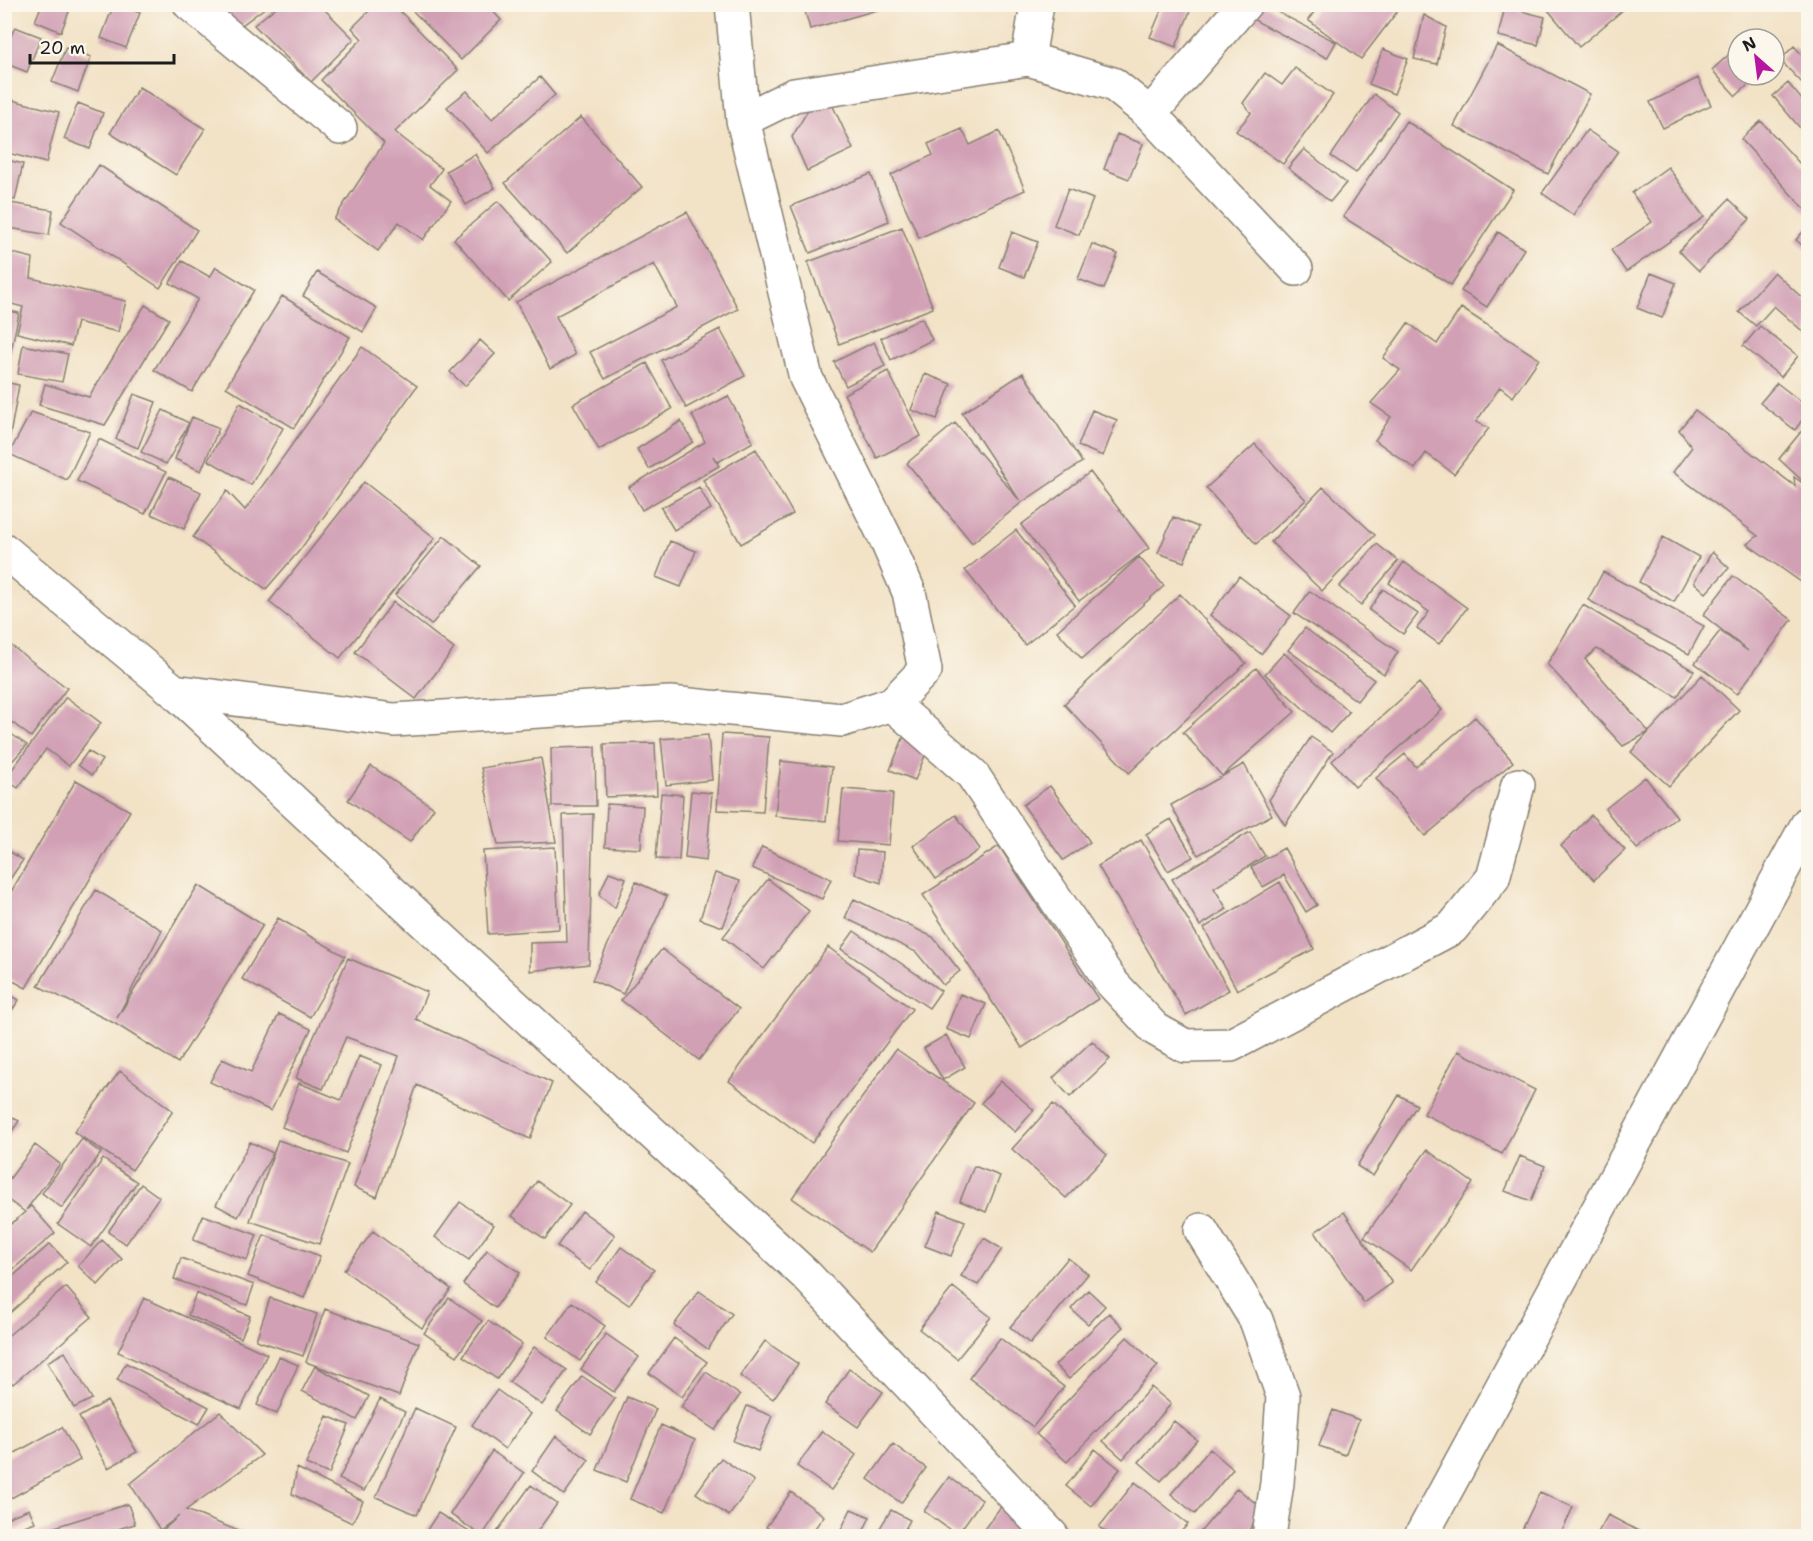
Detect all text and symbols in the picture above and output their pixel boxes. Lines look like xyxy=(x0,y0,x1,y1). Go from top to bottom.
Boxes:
scale bar xyxy=(30,27,174,65)
north arrow xyxy=(1726,27,1786,87)
text: N xyxy=(1739,32,1760,56)
text: 20 m xyxy=(39,36,85,60)

